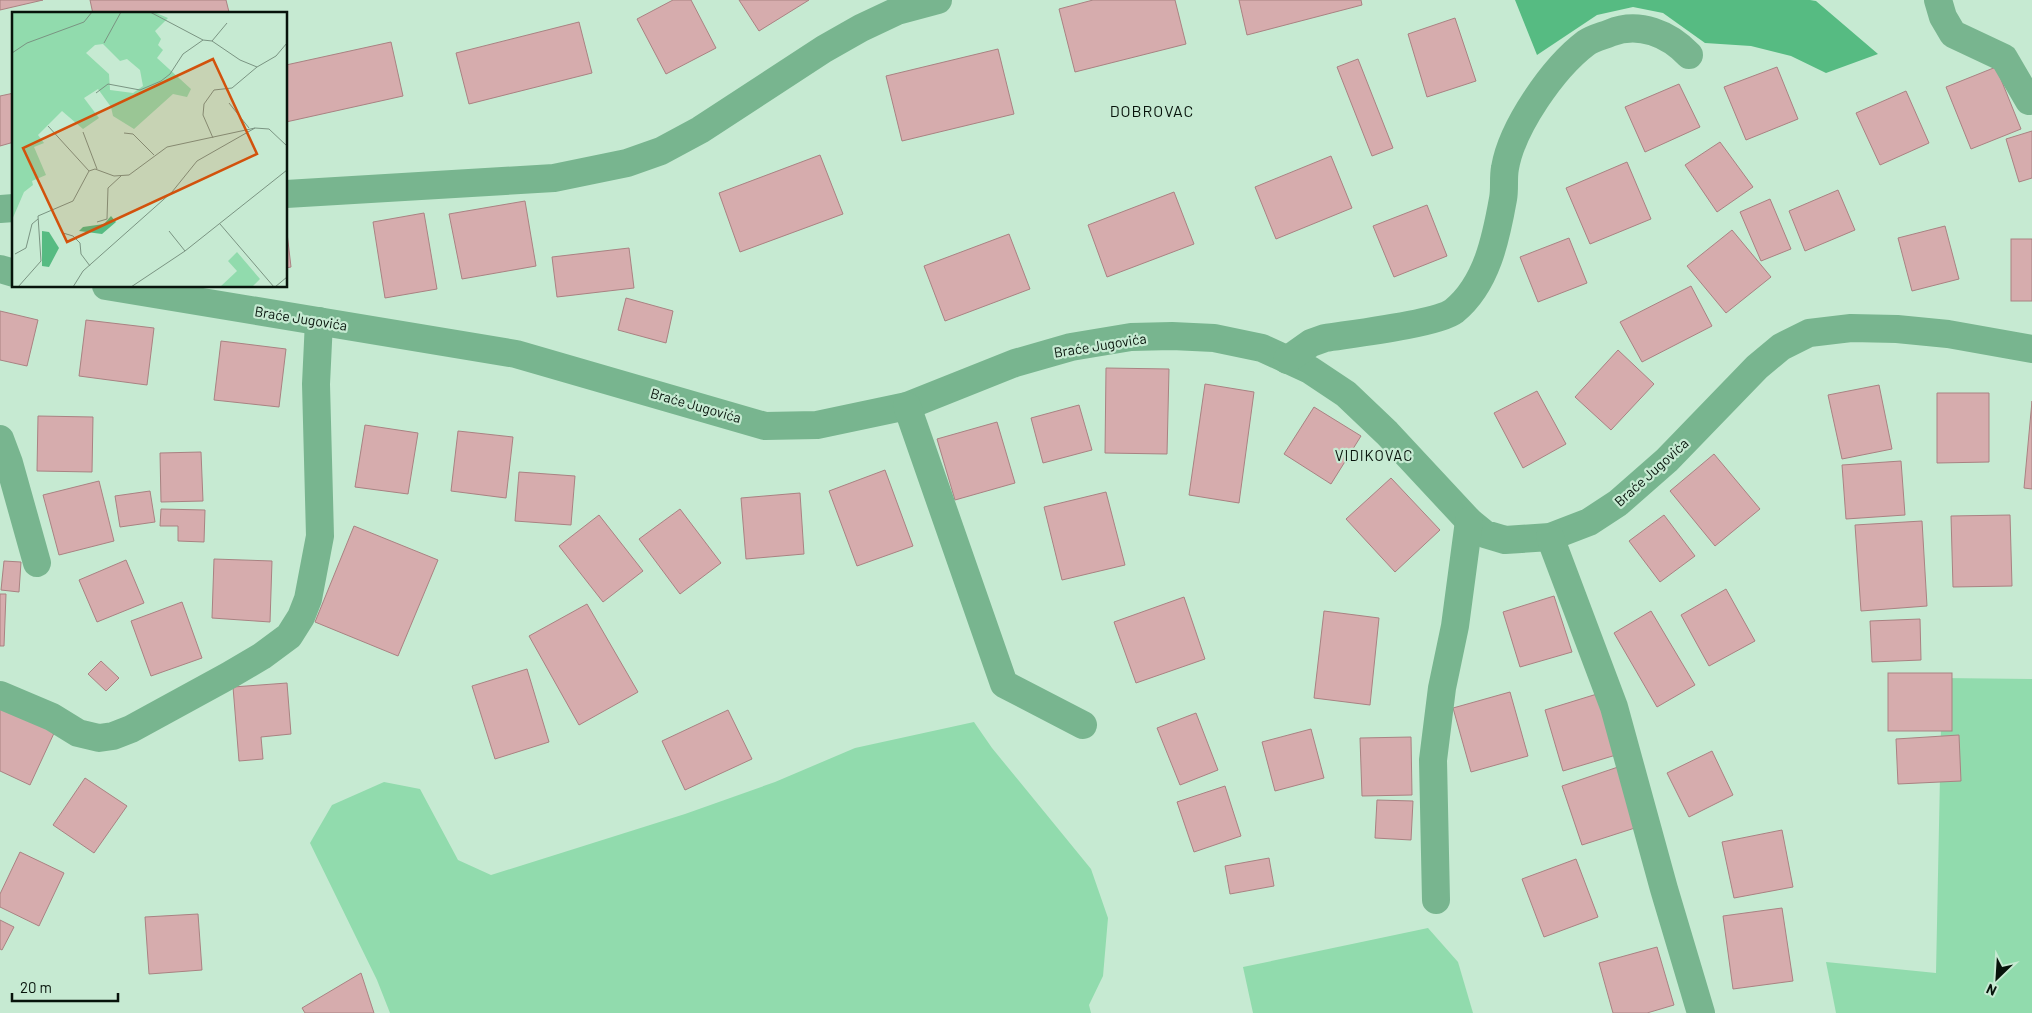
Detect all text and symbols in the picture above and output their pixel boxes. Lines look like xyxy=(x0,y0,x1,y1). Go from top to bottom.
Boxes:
inset map xyxy=(12,12,288,288)
district label: DOBROVAC xyxy=(1110,101,1194,120)
street label: Braće Jugovića xyxy=(253,302,349,334)
street label: Braće Jugovića xyxy=(1052,329,1148,361)
street label: Braće Jugovića xyxy=(649,384,743,426)
street label: Braće Jugovića xyxy=(1611,434,1691,510)
district label: VIDIKOVAC xyxy=(1335,446,1413,464)
north arrow xyxy=(1972,953,2022,1003)
scale bar xyxy=(12,970,119,1002)
text: 20 m xyxy=(20,978,52,996)
text: N xyxy=(1983,981,1999,1000)

